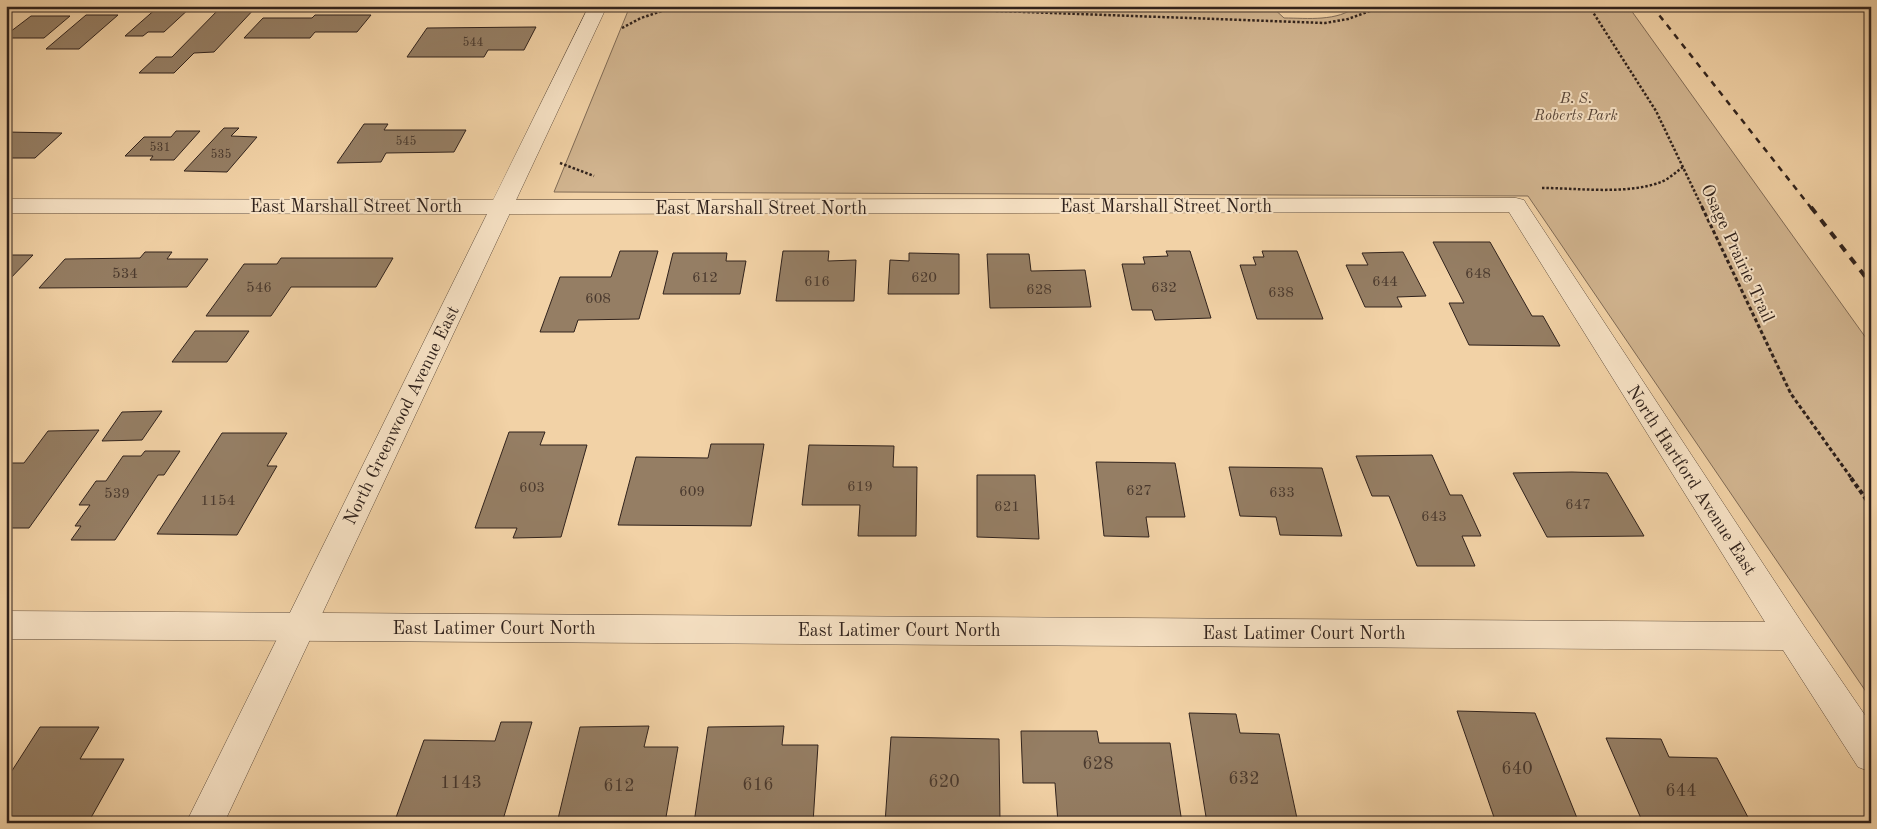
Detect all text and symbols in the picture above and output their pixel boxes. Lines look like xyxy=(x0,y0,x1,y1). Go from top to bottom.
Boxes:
house number: 544 xyxy=(463,36,483,49)
park label: B. S. Roberts Park xyxy=(1533,92,1618,124)
house number: 545 xyxy=(396,135,416,148)
house number: 531 xyxy=(150,141,170,154)
house number: 535 xyxy=(211,148,231,161)
street label: Osage Prairie Trail xyxy=(1697,182,1777,325)
street label: East Marshall Street North xyxy=(250,198,462,216)
street label: East Marshall Street North xyxy=(1060,198,1272,216)
street label: East Marshall Street North xyxy=(655,200,867,218)
house number: 534 xyxy=(112,267,138,282)
house number: 648 xyxy=(1465,267,1491,282)
house number: 612 xyxy=(692,271,718,286)
house number: 620 xyxy=(911,271,937,286)
house number: 616 xyxy=(804,275,830,290)
house number: 644 xyxy=(1372,275,1398,290)
house number: 546 xyxy=(246,281,272,296)
house number: 632 xyxy=(1151,281,1177,296)
house number: 628 xyxy=(1026,283,1052,298)
house number: 638 xyxy=(1268,286,1294,301)
house number: 608 xyxy=(585,292,611,307)
street label: North Greenwood Avenue East xyxy=(341,303,463,528)
street label: North Hartford Avenue East xyxy=(1623,382,1759,579)
house number: 619 xyxy=(847,480,873,495)
house number: 603 xyxy=(519,481,545,496)
house number: 627 xyxy=(1126,484,1152,499)
house number: 609 xyxy=(679,485,705,500)
house number: 633 xyxy=(1269,486,1295,501)
house number: 539 xyxy=(104,487,130,502)
house number: 1154 xyxy=(201,494,235,509)
house number: 647 xyxy=(1565,498,1591,513)
house number: 621 xyxy=(994,500,1020,515)
house number: 643 xyxy=(1421,510,1447,525)
street label: East Latimer Court North xyxy=(392,620,596,638)
street label: East Latimer Court North xyxy=(797,622,1001,640)
street label: East Latimer Court North xyxy=(1202,625,1406,643)
house number: 628 xyxy=(1082,755,1114,773)
house number: 640 xyxy=(1501,760,1533,778)
house number: 632 xyxy=(1228,770,1260,788)
house number: 620 xyxy=(928,773,960,791)
house number: 1143 xyxy=(440,774,482,792)
house number: 616 xyxy=(742,776,774,794)
house number: 612 xyxy=(603,777,635,795)
house number: 644 xyxy=(1665,782,1697,800)

